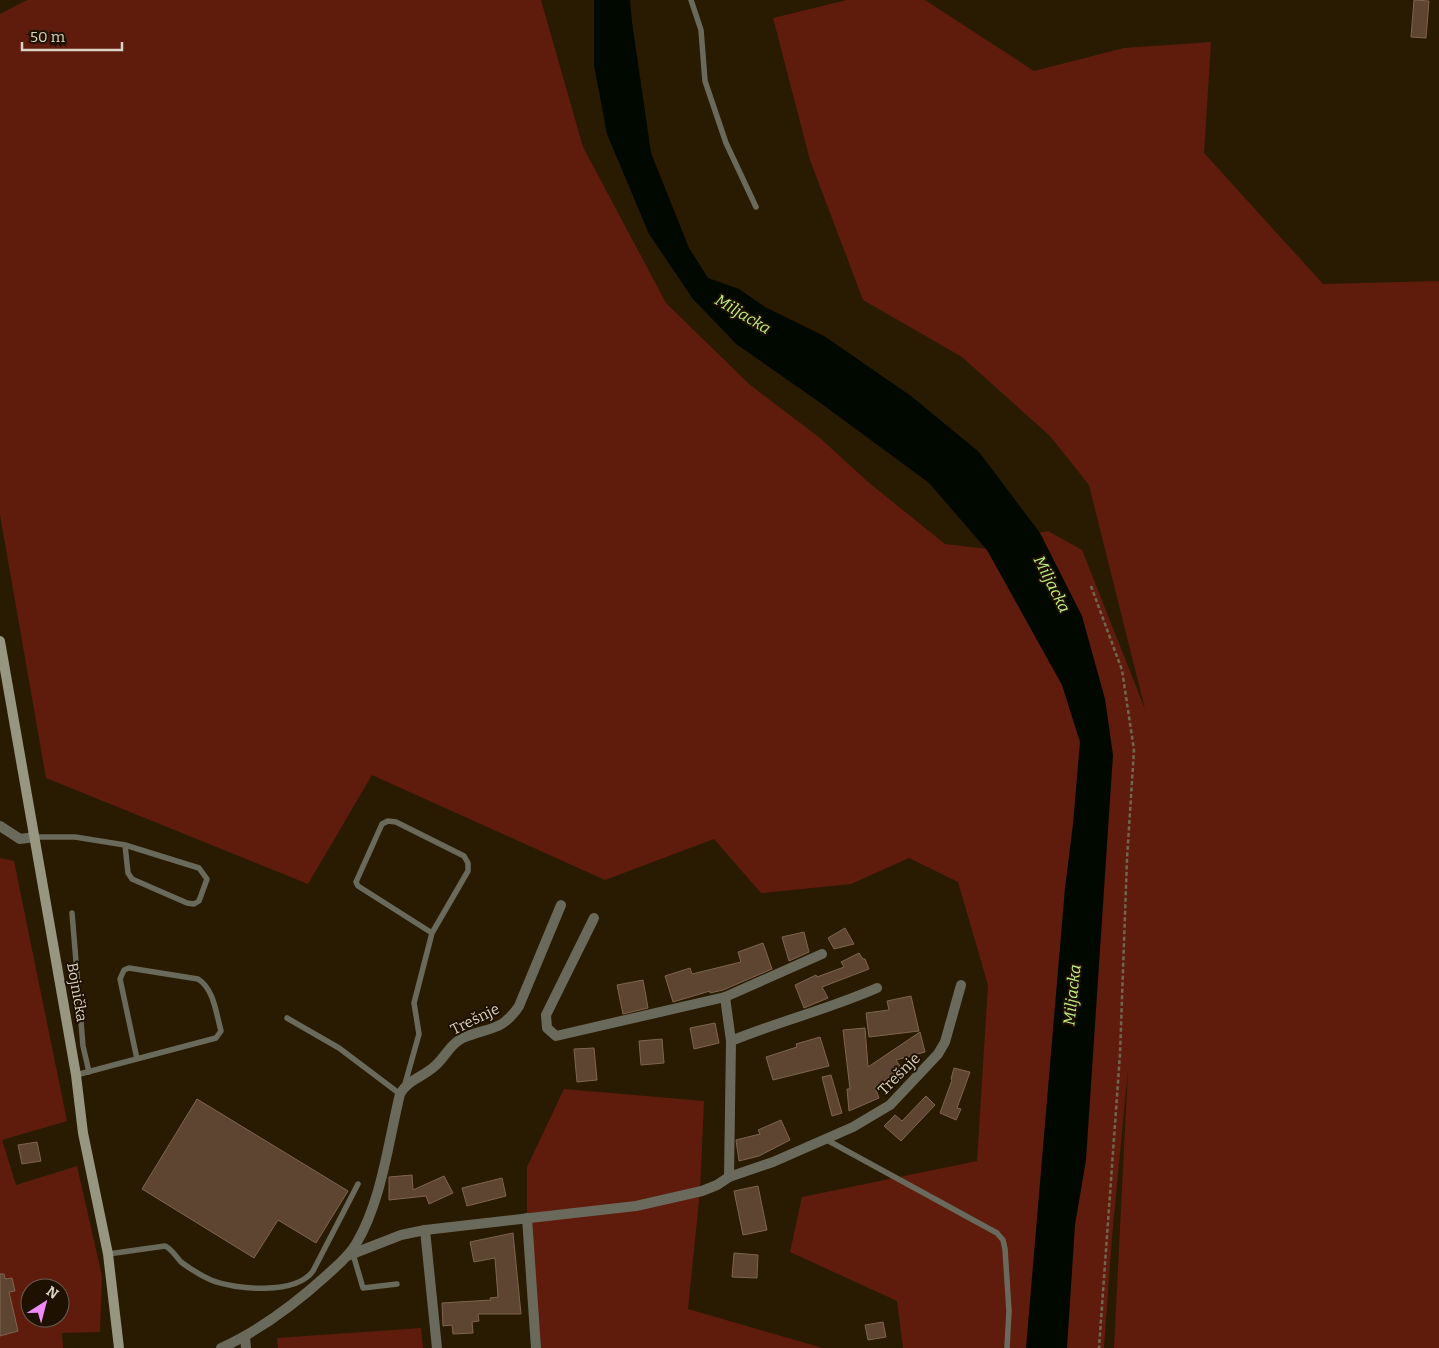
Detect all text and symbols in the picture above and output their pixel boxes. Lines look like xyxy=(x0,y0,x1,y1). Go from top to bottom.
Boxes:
scale bar xyxy=(22,20,122,52)
text: 50 m xyxy=(30,28,66,46)
water label: Miljacka xyxy=(712,290,774,338)
water label: Miljacka xyxy=(1030,552,1074,616)
street label: Bojnička xyxy=(63,961,91,1023)
water label: Miljacka xyxy=(1059,963,1085,1027)
street label: Trešnje xyxy=(448,1000,502,1038)
street label: Trešnje xyxy=(874,1049,924,1099)
north arrow xyxy=(20,1278,70,1328)
text: N xyxy=(43,1283,62,1303)

